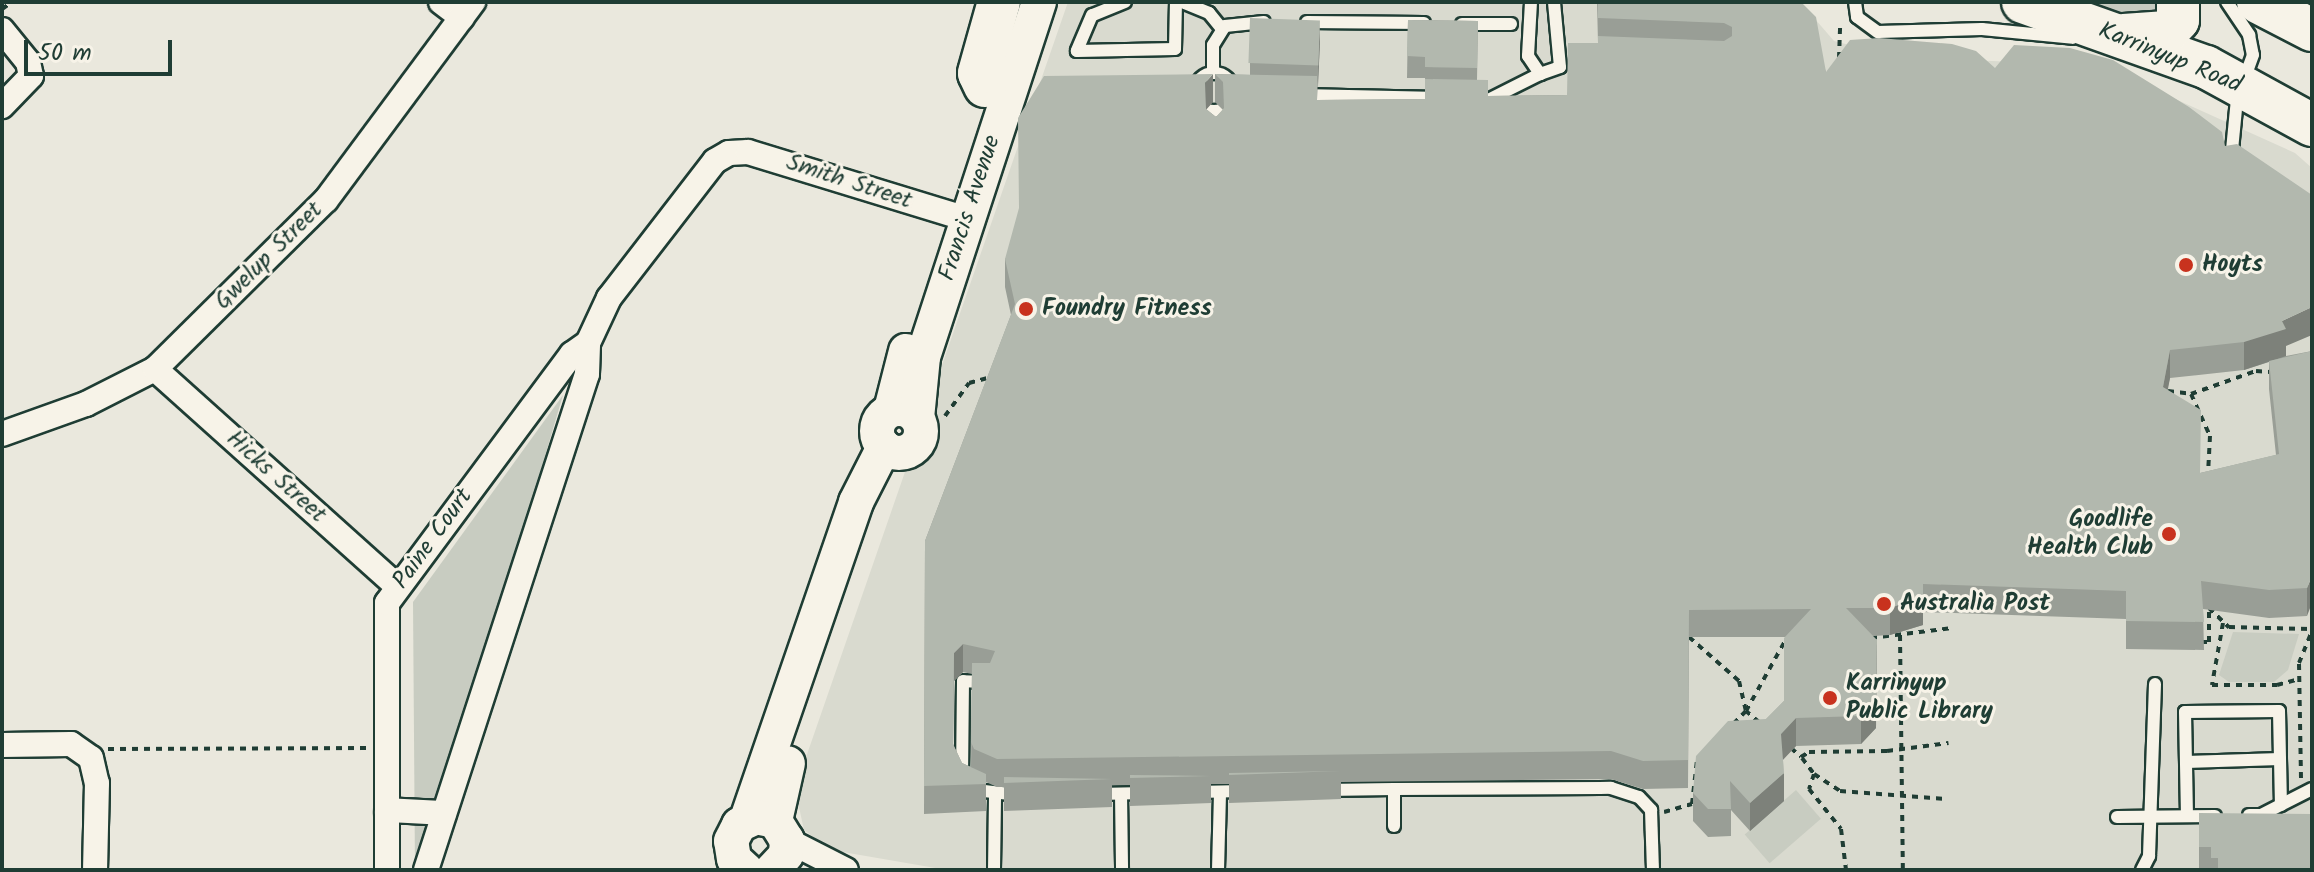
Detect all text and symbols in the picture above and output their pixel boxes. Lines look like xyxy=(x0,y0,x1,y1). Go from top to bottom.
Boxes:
street label: Karrinyup Road xyxy=(2094,16,2246,100)
scale bar xyxy=(28,24,176,74)
text: 50 m xyxy=(38,34,92,73)
street label: Francis Avenue xyxy=(933,132,1007,284)
street label: Smith Street xyxy=(783,148,915,216)
street label: Gwelup Street xyxy=(209,196,329,316)
place label: Hoyts xyxy=(2202,251,2263,279)
marker: Hoyts xyxy=(2177,256,2195,274)
place label: Foundry Fitness xyxy=(1042,295,1212,323)
marker: Foundry Fitness xyxy=(1017,300,1035,318)
street label: Hicks Street xyxy=(220,425,332,529)
street label: Paine Court xyxy=(387,483,479,595)
place label: Goodlife Health Club xyxy=(2027,506,2153,562)
marker: Goodlife Health Club xyxy=(2160,525,2178,543)
place label: Australia Post xyxy=(1900,590,2050,618)
marker: Australia Post xyxy=(1875,595,1893,613)
place label: Karrinyup Public Library xyxy=(1846,670,1993,726)
marker: Karrinyup Public Library xyxy=(1821,689,1839,707)

